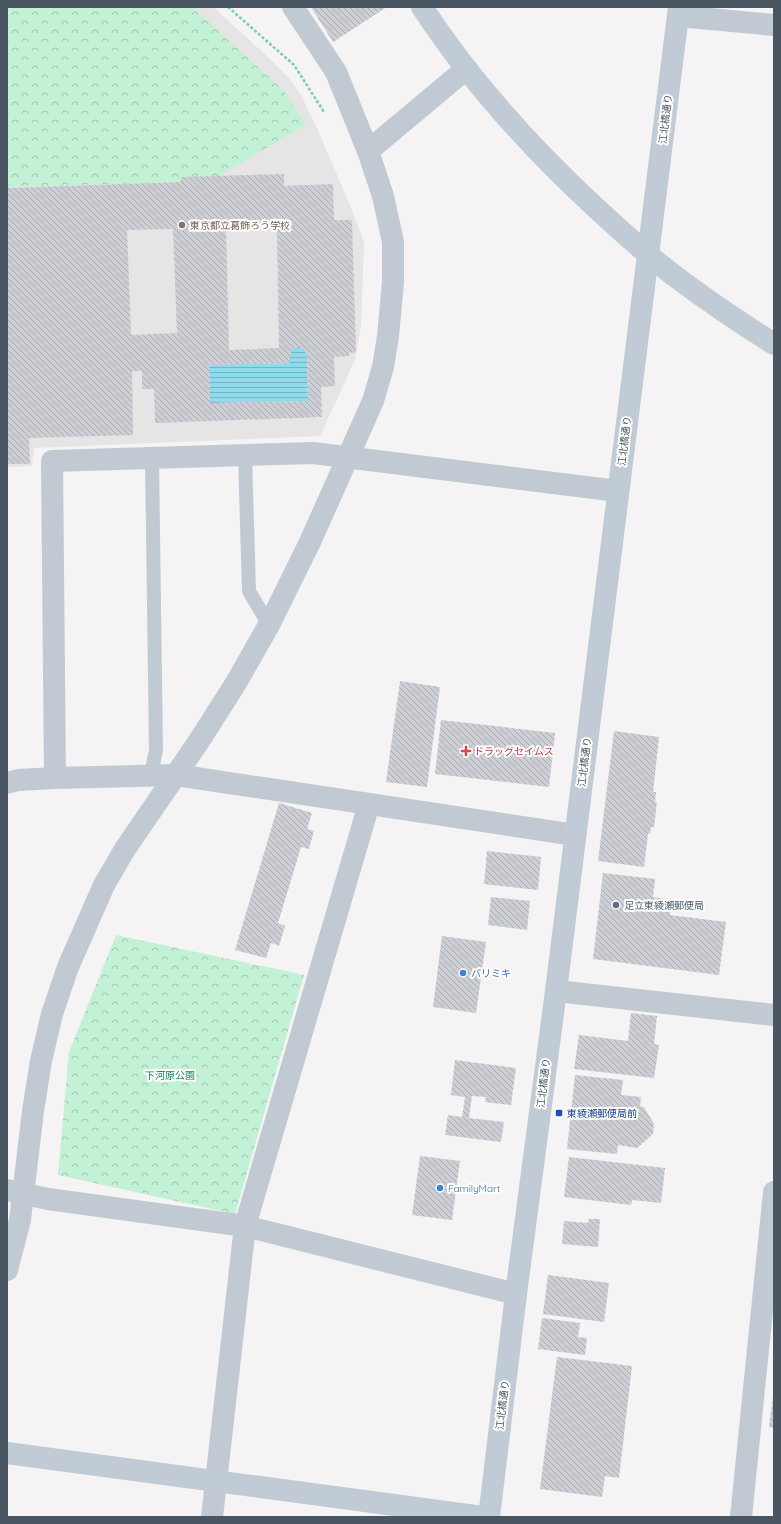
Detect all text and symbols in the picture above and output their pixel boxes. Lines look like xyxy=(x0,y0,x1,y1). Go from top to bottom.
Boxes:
street label: 江北橋通り xyxy=(656,93,675,145)
place label: 東京都立葛飾ろう学校 xyxy=(190,219,290,232)
marker: 東京都立葛飾ろう学校 xyxy=(177,220,187,230)
street label: 江北橋通り xyxy=(615,415,634,467)
street label: 江北橋通り xyxy=(575,736,594,788)
place label: ドラッグセイムス xyxy=(474,745,554,758)
marker: ドラッグセイムス xyxy=(461,746,471,756)
place label: 足立東綾瀬郵便局 xyxy=(624,899,704,912)
marker: 足立東綾瀬郵便局 xyxy=(611,900,621,910)
place label: パリミキ xyxy=(471,967,511,980)
marker: パリミキ xyxy=(458,968,468,978)
street label: 江北橋通り xyxy=(534,1057,553,1109)
park label: 下河原公園 xyxy=(145,1069,195,1082)
place label: 東綾瀬郵便局前 xyxy=(567,1107,637,1120)
marker: 東綾瀬郵便局前 xyxy=(554,1108,564,1118)
place label: FamilyMart xyxy=(448,1182,501,1195)
marker: FamilyMart xyxy=(435,1183,445,1193)
street label: 江北橋通り xyxy=(493,1379,512,1431)

